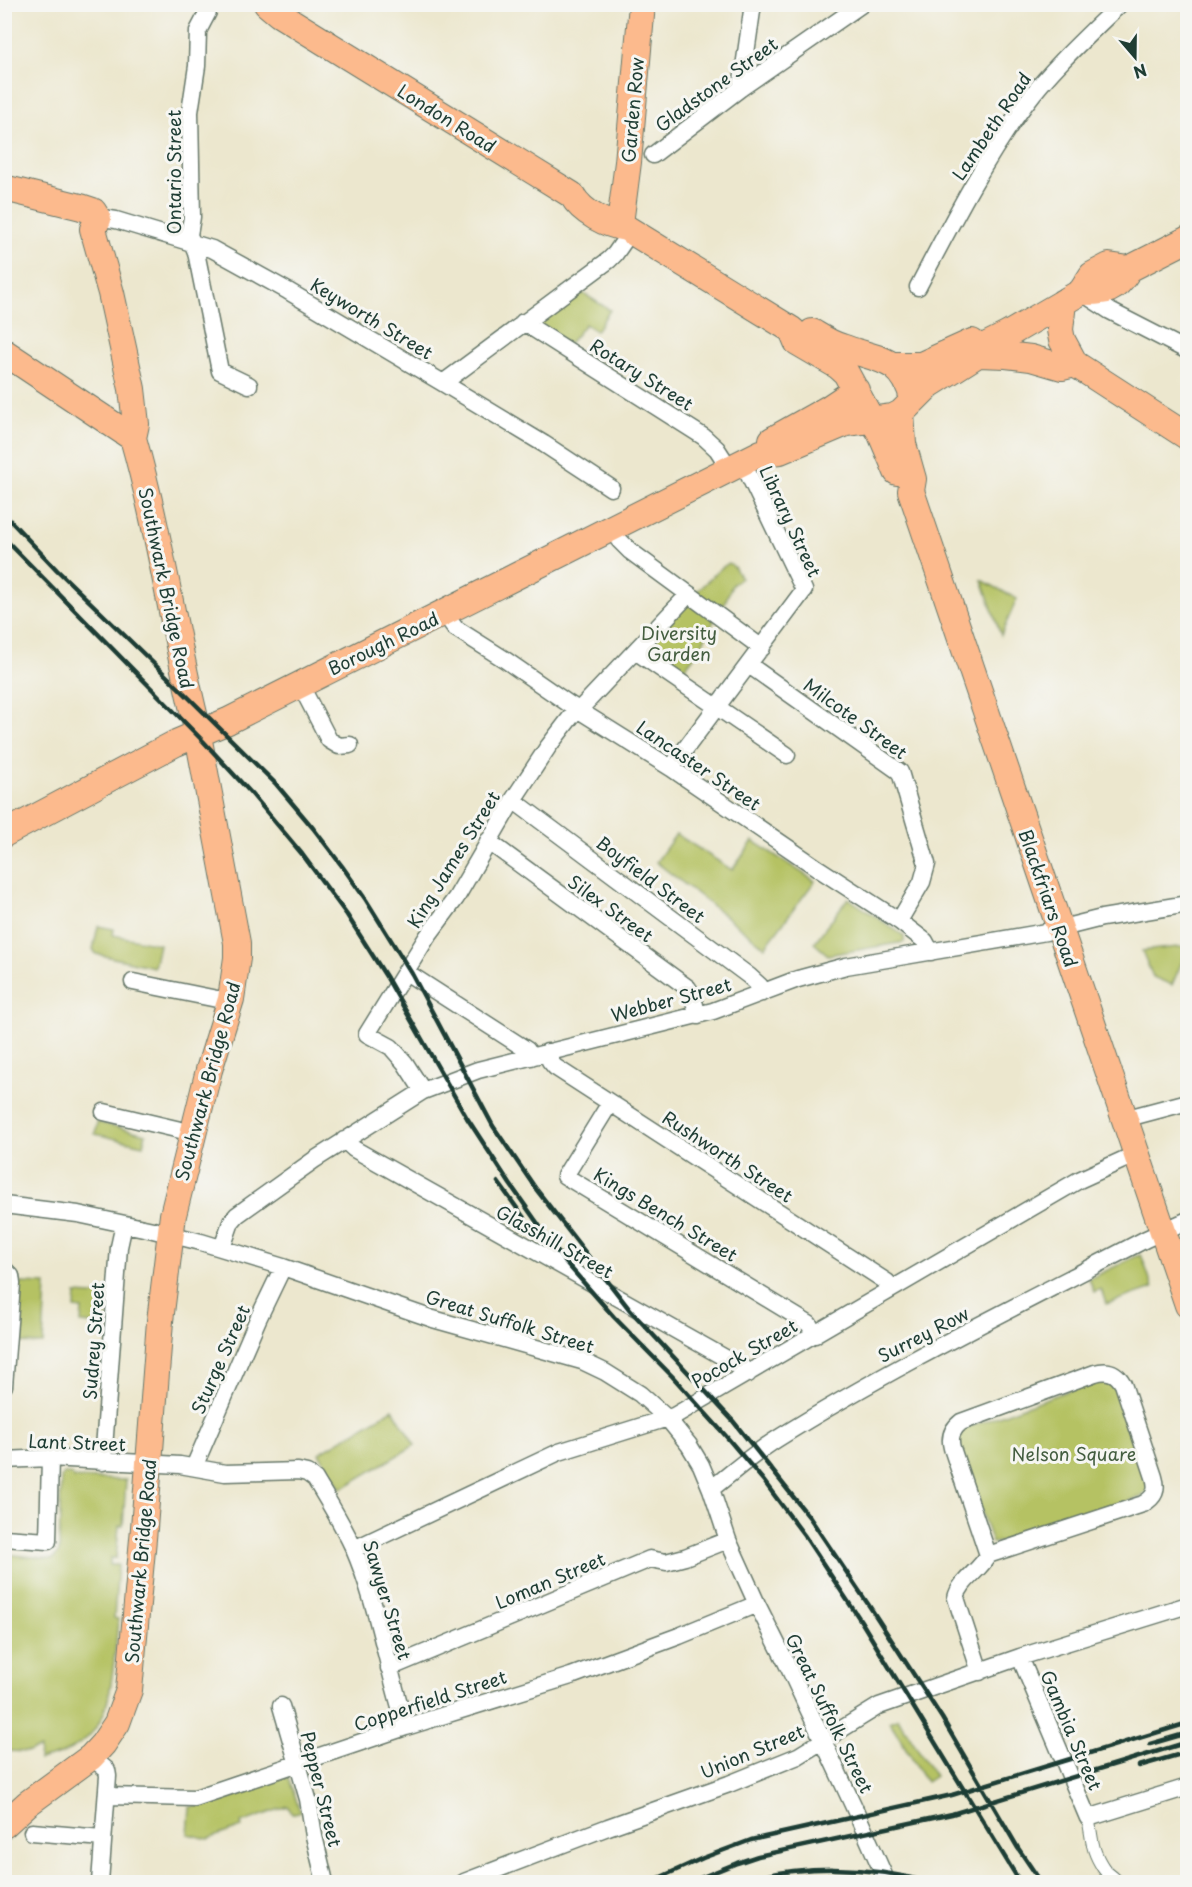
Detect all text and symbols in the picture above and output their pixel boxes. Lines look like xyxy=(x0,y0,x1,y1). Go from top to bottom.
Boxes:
north arrow xyxy=(1105,27,1165,87)
street label: Gladstone Street xyxy=(649,30,783,138)
street label: Garden Row xyxy=(614,56,650,164)
text: N xyxy=(1130,59,1151,85)
street label: Lambeth Road xyxy=(945,67,1037,185)
street label: London Road xyxy=(393,77,501,159)
street label: Ontario Street xyxy=(160,110,187,234)
street label: Keyworth Street xyxy=(306,271,438,365)
street label: Rotary Street xyxy=(585,331,699,417)
street label: Library Street xyxy=(753,461,829,581)
street label: Southwark Bridge Road xyxy=(132,485,202,691)
street label: Borough Road xyxy=(323,604,443,682)
park label: Diversity Garden xyxy=(641,619,717,667)
street label: Milcote Street xyxy=(799,671,913,765)
street label: Lancaster Street xyxy=(631,713,767,817)
street label: King James Street xyxy=(400,785,506,933)
street label: Blackfriars Road xyxy=(1013,825,1085,971)
street label: Boyfield Street xyxy=(591,829,711,929)
street label: Silex Street xyxy=(563,868,659,948)
street label: Webber Street xyxy=(608,970,734,1028)
street label: Southwark Bridge Road xyxy=(167,978,247,1184)
street label: Rushworth Street xyxy=(657,1104,799,1208)
street label: Kings Bench Street xyxy=(589,1160,743,1268)
street label: Glasshill Street xyxy=(491,1198,619,1284)
street label: Sudrey Street xyxy=(75,1281,111,1401)
street label: Great Suffolk Street xyxy=(422,1283,598,1359)
street label: Surrey Row xyxy=(873,1299,973,1368)
street label: Sturge Street xyxy=(184,1300,256,1418)
street label: Pocock Street xyxy=(686,1312,802,1394)
street label: Lant Street xyxy=(28,1427,126,1457)
park label: Nelson Square xyxy=(1012,1440,1136,1467)
street label: Southwark Bridge Road xyxy=(118,1458,162,1664)
street label: Sawyer Street xyxy=(357,1537,419,1663)
street label: Loman Street xyxy=(491,1545,609,1615)
street label: Great Suffolk Street xyxy=(780,1628,880,1798)
street label: Copperfield Street xyxy=(350,1663,510,1737)
street label: Gambia Street xyxy=(1035,1666,1109,1794)
street label: Union Street xyxy=(696,1717,808,1785)
street label: Pepper Street xyxy=(295,1728,349,1850)

